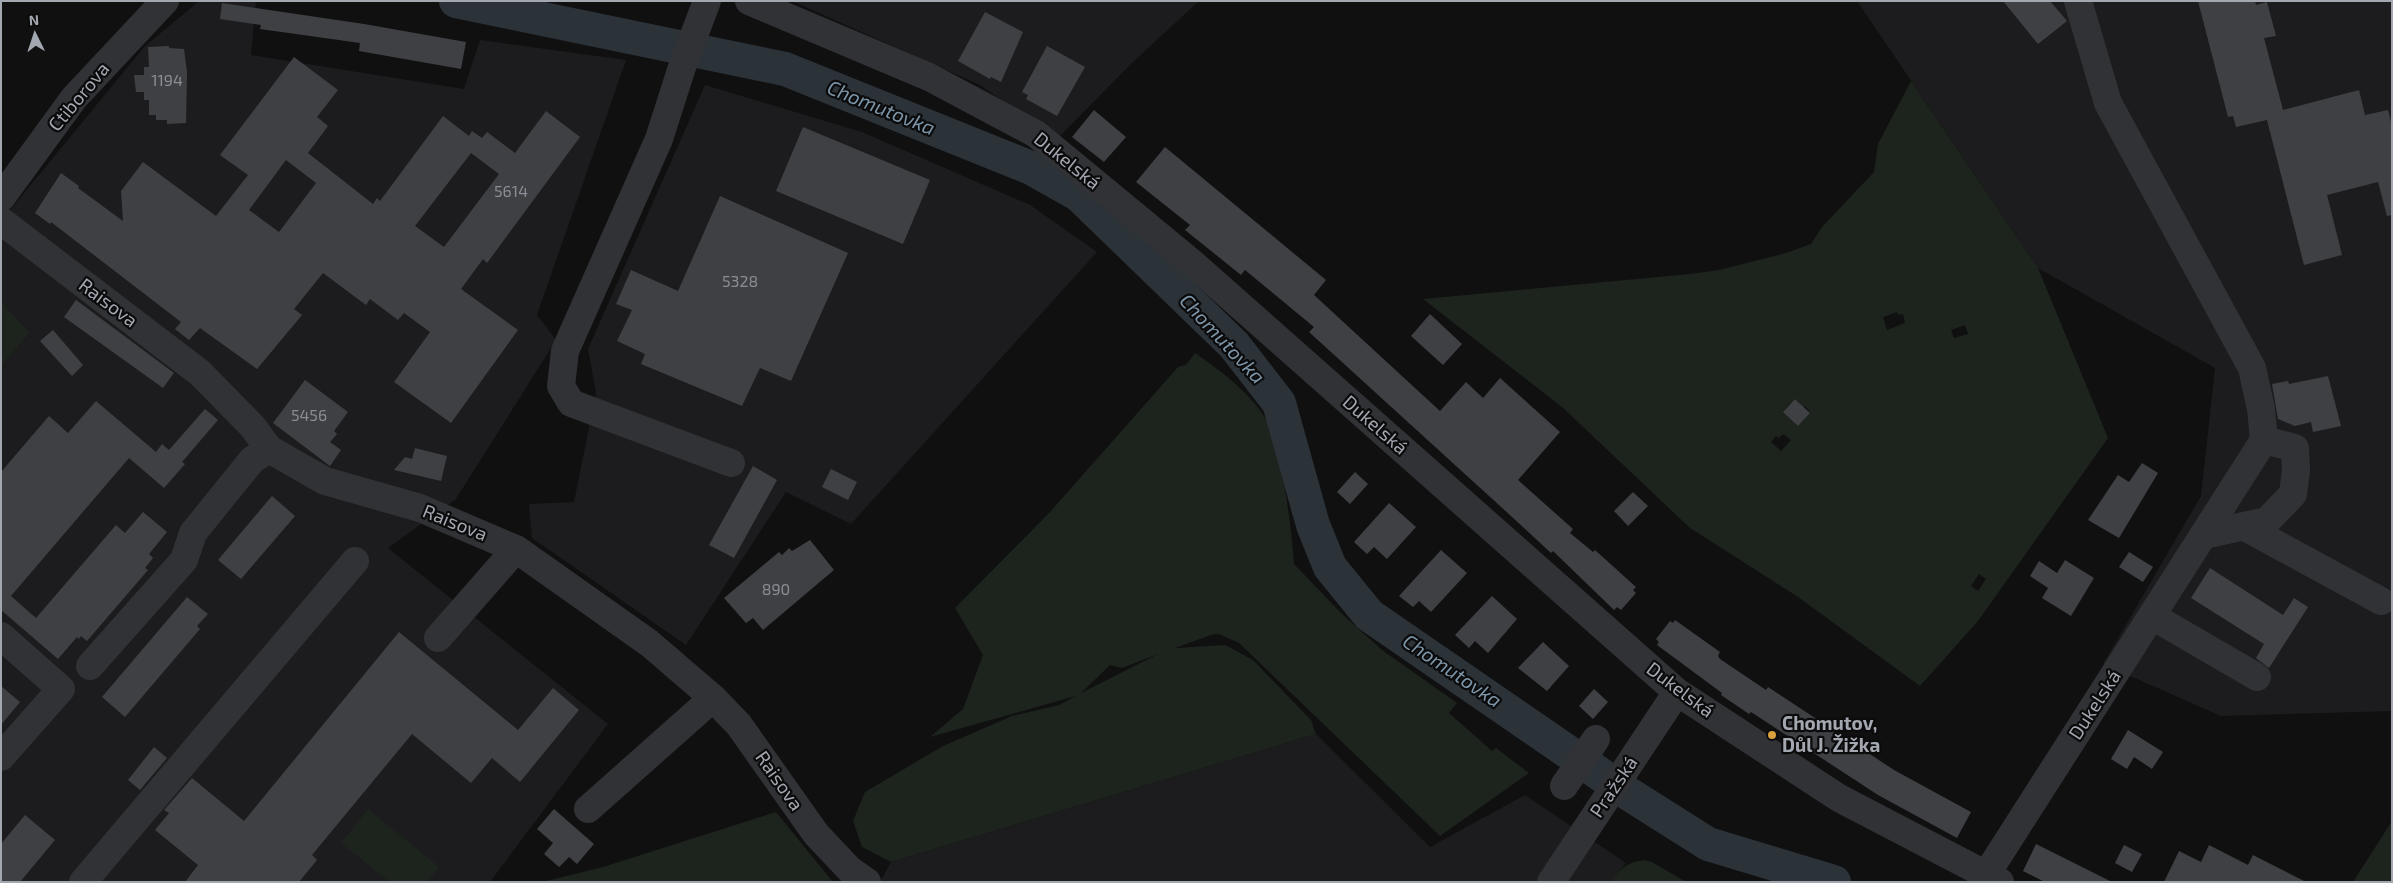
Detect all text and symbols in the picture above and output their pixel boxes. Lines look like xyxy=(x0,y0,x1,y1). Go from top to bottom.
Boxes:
north arrow xyxy=(10,10,60,60)
text: N xyxy=(28,11,40,28)
street label: Ctiborova xyxy=(44,58,114,136)
house number: 1194 xyxy=(151,71,183,91)
water label: Chomutovka xyxy=(824,76,938,140)
street label: Dukelská xyxy=(1029,127,1105,195)
house number: 5614 xyxy=(494,182,528,202)
house number: 5328 xyxy=(722,272,758,292)
street label: Raisova xyxy=(74,274,142,332)
water label: Chomutovka xyxy=(1174,289,1270,389)
street label: Dukelská xyxy=(1338,391,1412,459)
house number: 5456 xyxy=(291,406,327,426)
street label: Raisova xyxy=(419,500,491,546)
house number: 890 xyxy=(762,580,790,600)
water label: Chomutovka xyxy=(1398,629,1506,713)
street label: Dukelská xyxy=(1642,657,1718,723)
street label: Dukelská xyxy=(2064,666,2126,744)
place label: Chomutov, Důl J. Žižka xyxy=(1782,713,1880,757)
marker: Chomutov, Důl J. Žižka xyxy=(1766,729,1778,741)
street label: Raisova xyxy=(750,747,808,815)
street label: Pražská xyxy=(1585,752,1643,822)

